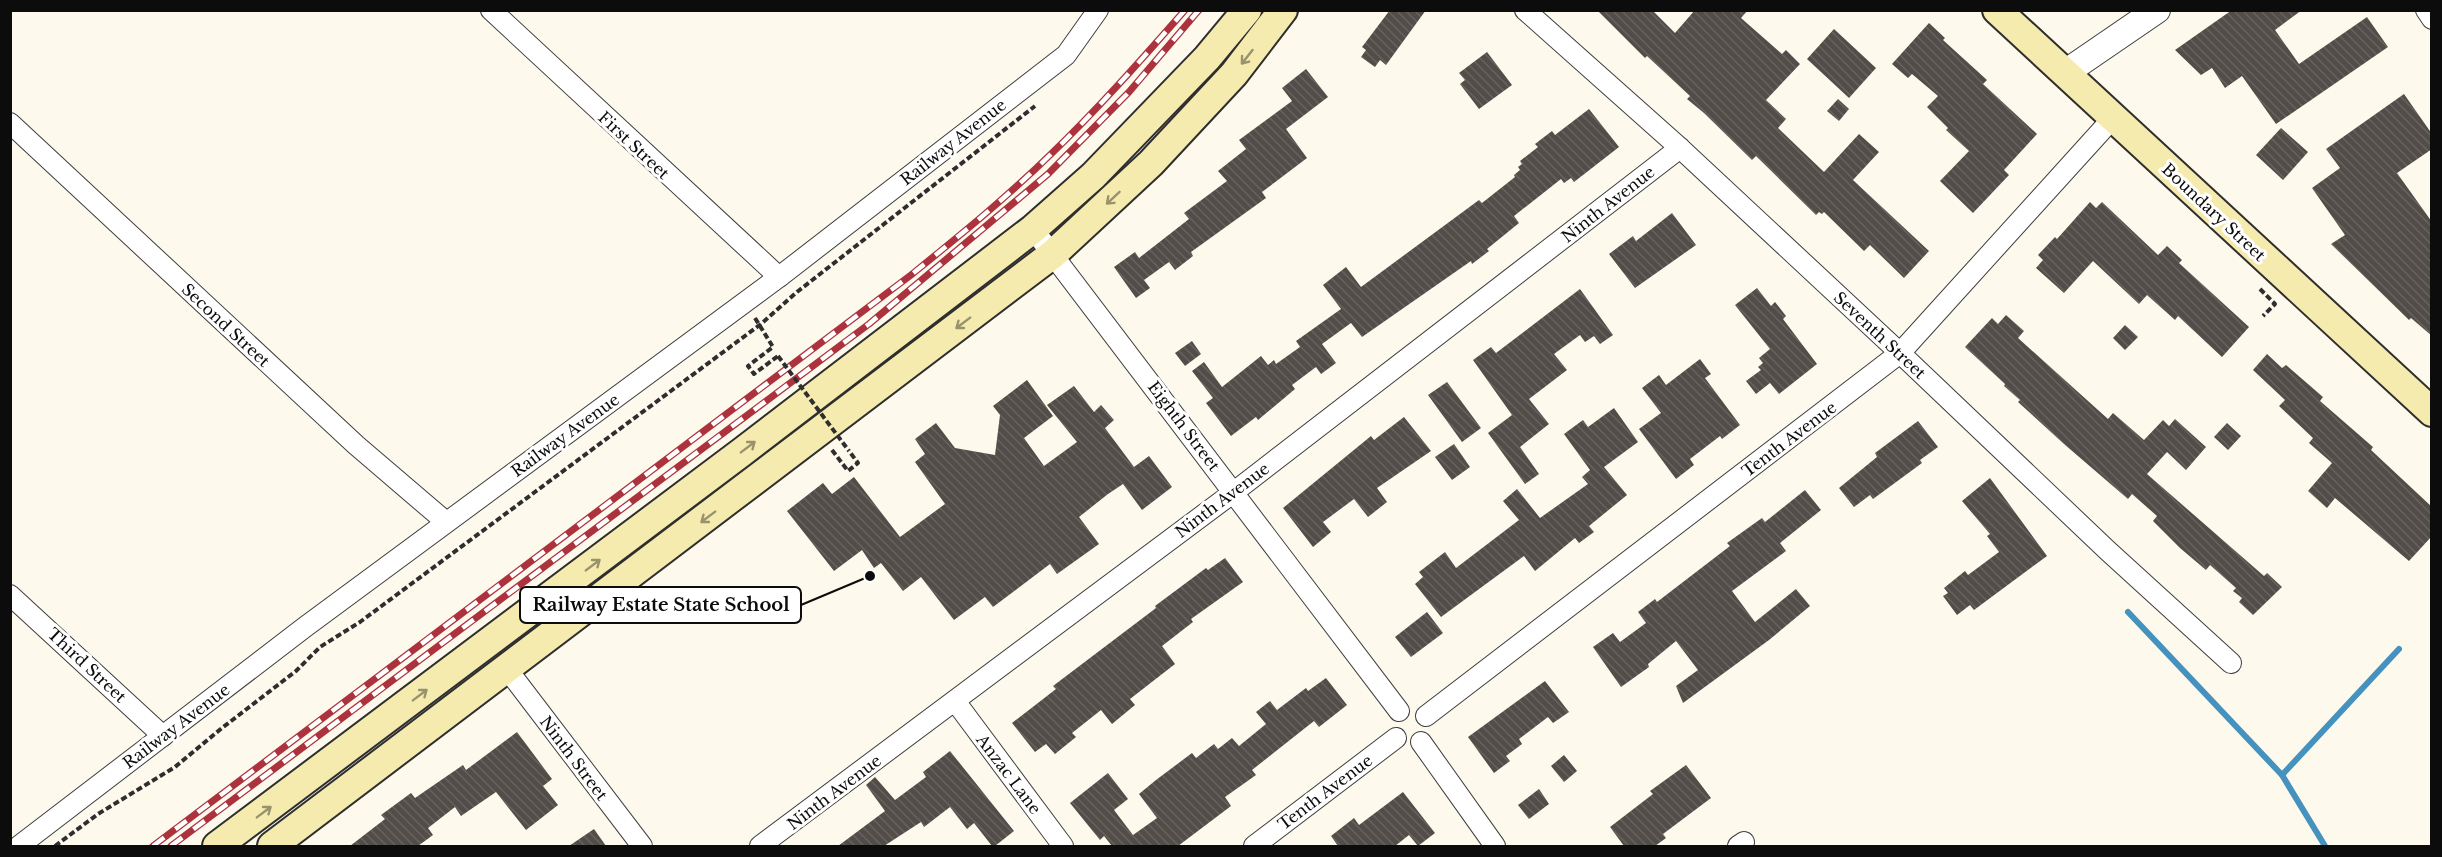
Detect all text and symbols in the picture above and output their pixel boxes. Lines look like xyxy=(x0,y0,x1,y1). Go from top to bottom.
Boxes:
one-way arrow xyxy=(1240,48,1253,64)
street label: Railway Avenue xyxy=(896,95,1010,189)
street label: First Street xyxy=(594,107,674,183)
street label: Boundary Street xyxy=(2158,159,2270,265)
street label: Ninth Avenue xyxy=(1557,161,1659,247)
one-way arrow xyxy=(1106,191,1121,205)
street label: Second Street xyxy=(178,279,274,371)
street label: Seventh Street xyxy=(1830,287,1930,383)
one-way arrow xyxy=(955,316,971,329)
street label: Eighth Street xyxy=(1144,377,1224,475)
street label: Railway Avenue xyxy=(507,389,623,481)
street label: Tenth Avenue xyxy=(1738,397,1840,481)
one-way arrow xyxy=(740,441,756,454)
street label: Ninth Avenue xyxy=(1171,458,1273,542)
one-way arrow xyxy=(700,511,716,524)
one-way arrow xyxy=(584,559,600,571)
callout: Railway Estate State School xyxy=(520,587,801,623)
text: Railway Estate State School xyxy=(532,594,790,616)
street label: Third Street xyxy=(43,623,131,707)
street label: Railway Avenue xyxy=(119,679,233,773)
one-way arrow xyxy=(411,689,427,701)
street label: Ninth Street xyxy=(536,712,612,804)
street label: Anzac Lane xyxy=(972,729,1046,818)
street label: Ninth Avenue xyxy=(783,750,885,834)
street label: Tenth Avenue xyxy=(1274,750,1376,834)
one-way arrow xyxy=(255,805,271,818)

